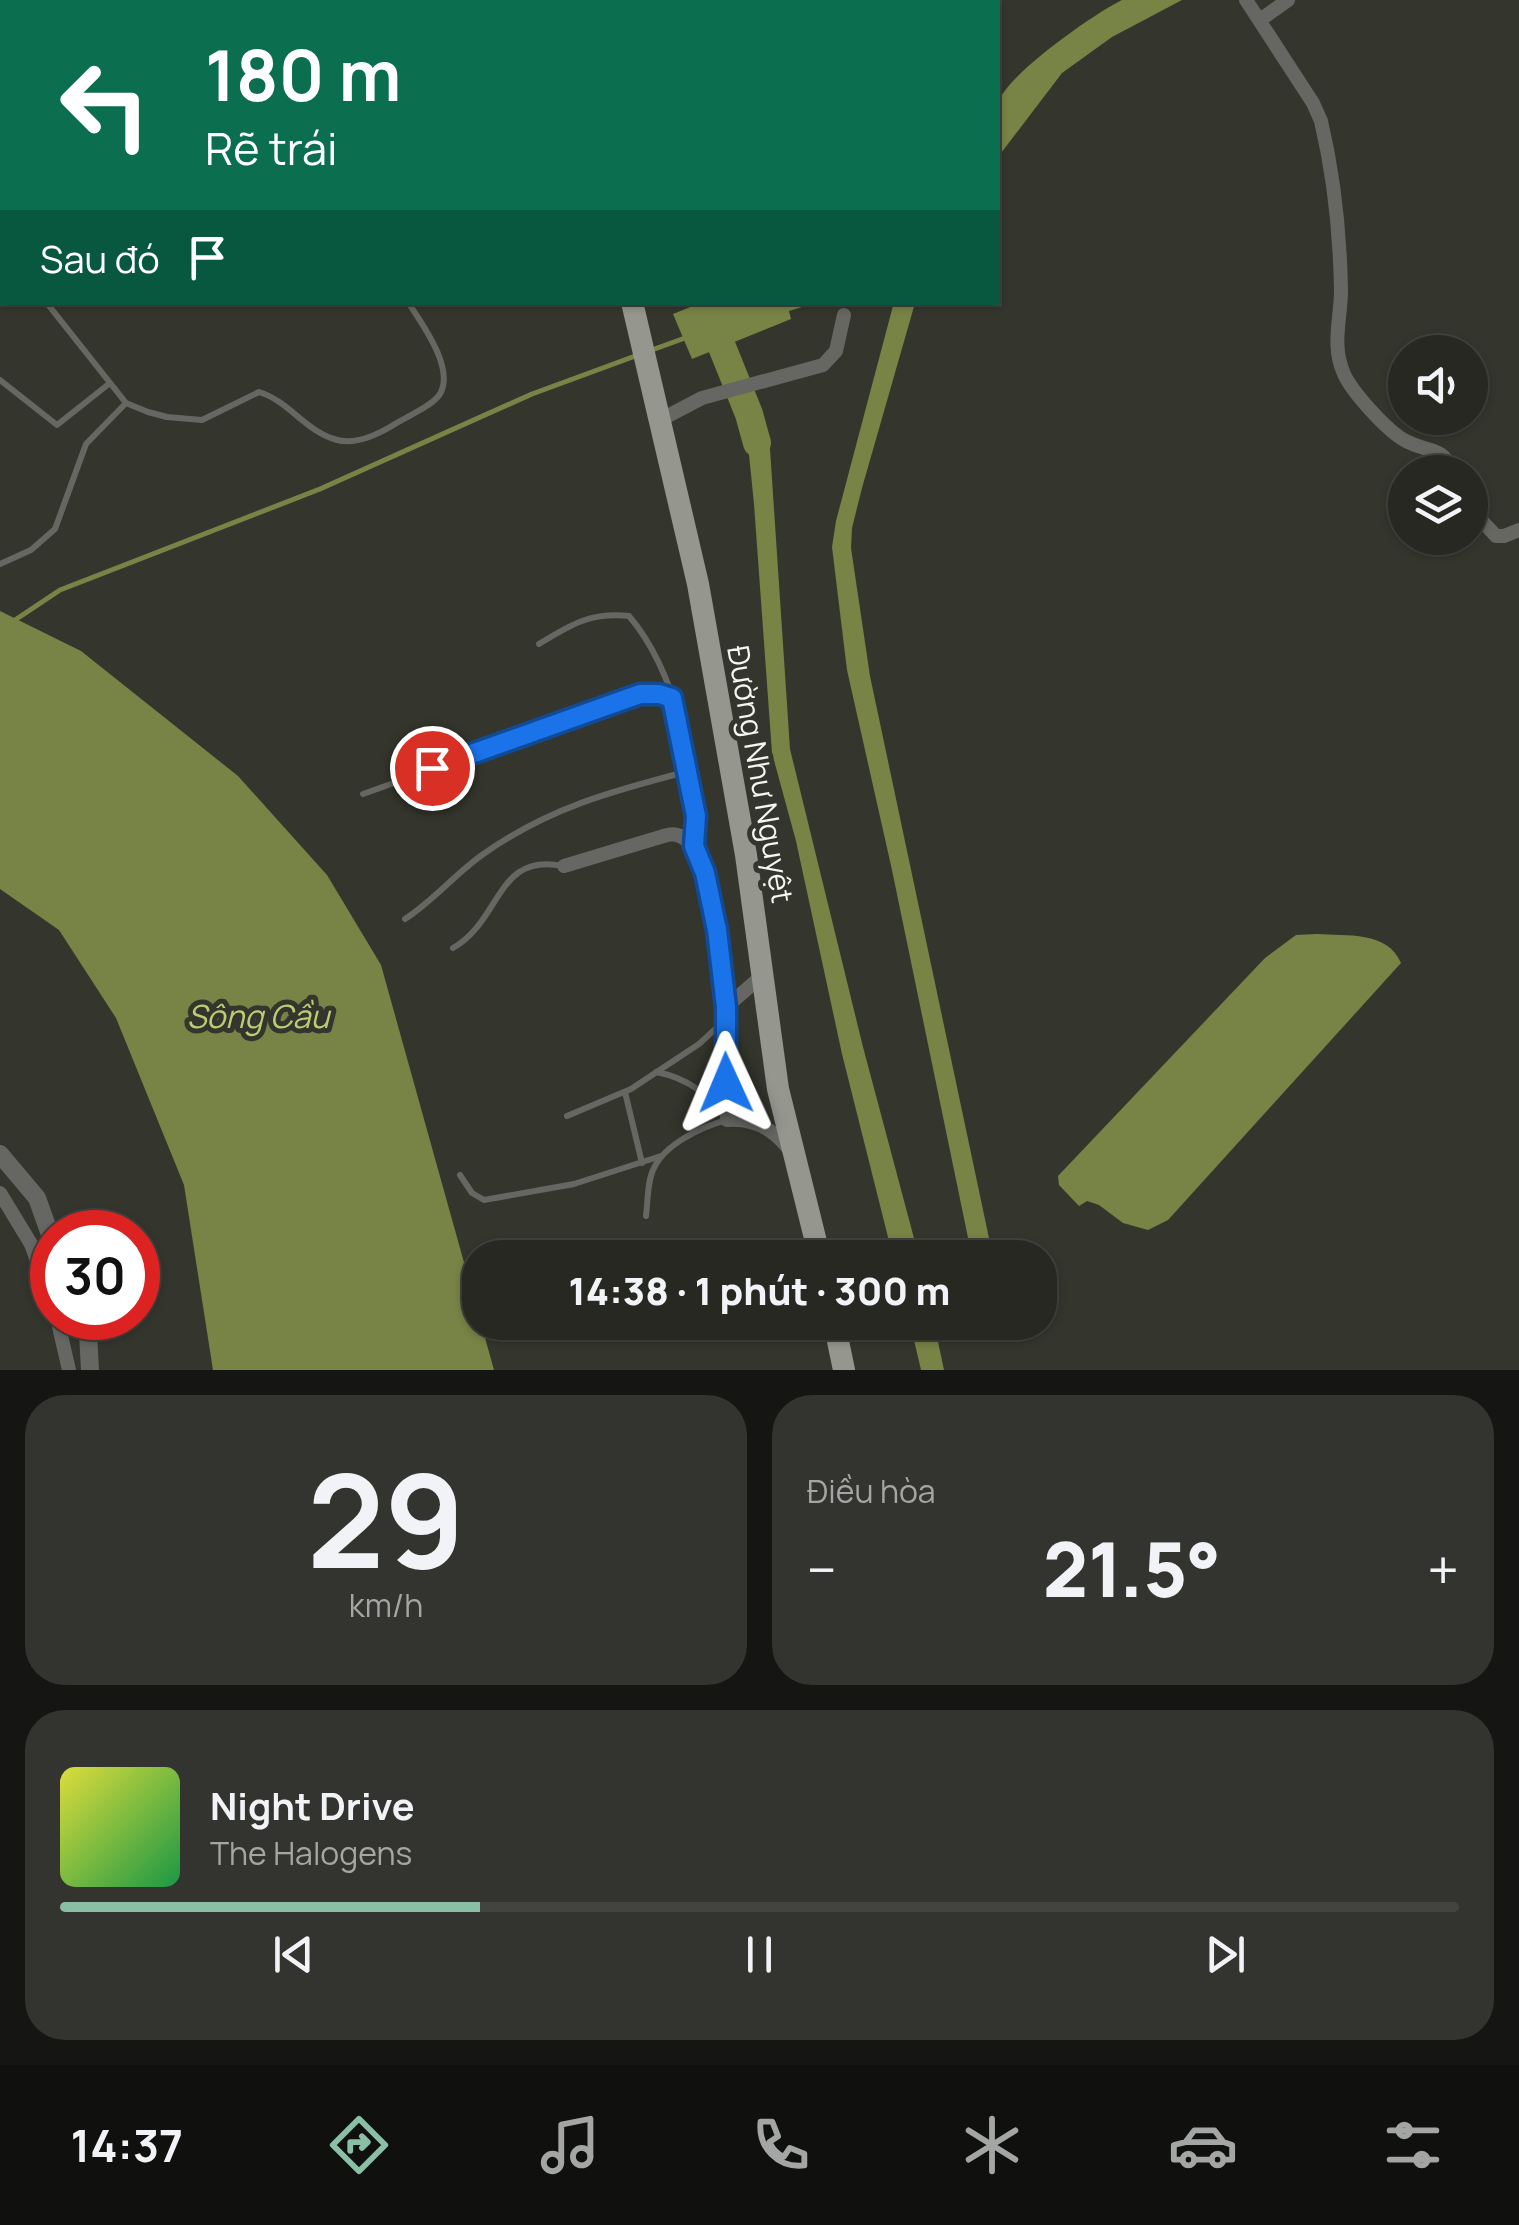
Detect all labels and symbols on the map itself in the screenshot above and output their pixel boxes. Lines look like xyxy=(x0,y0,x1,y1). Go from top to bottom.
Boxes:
street label: Đường Như Nguyệt xyxy=(718,642,804,906)
pin xyxy=(390,726,475,811)
water label: Sông Cầu xyxy=(187,994,332,1038)
position arrow xyxy=(674,1031,778,1135)
speed limit sign: 30 xyxy=(30,1210,160,1340)

